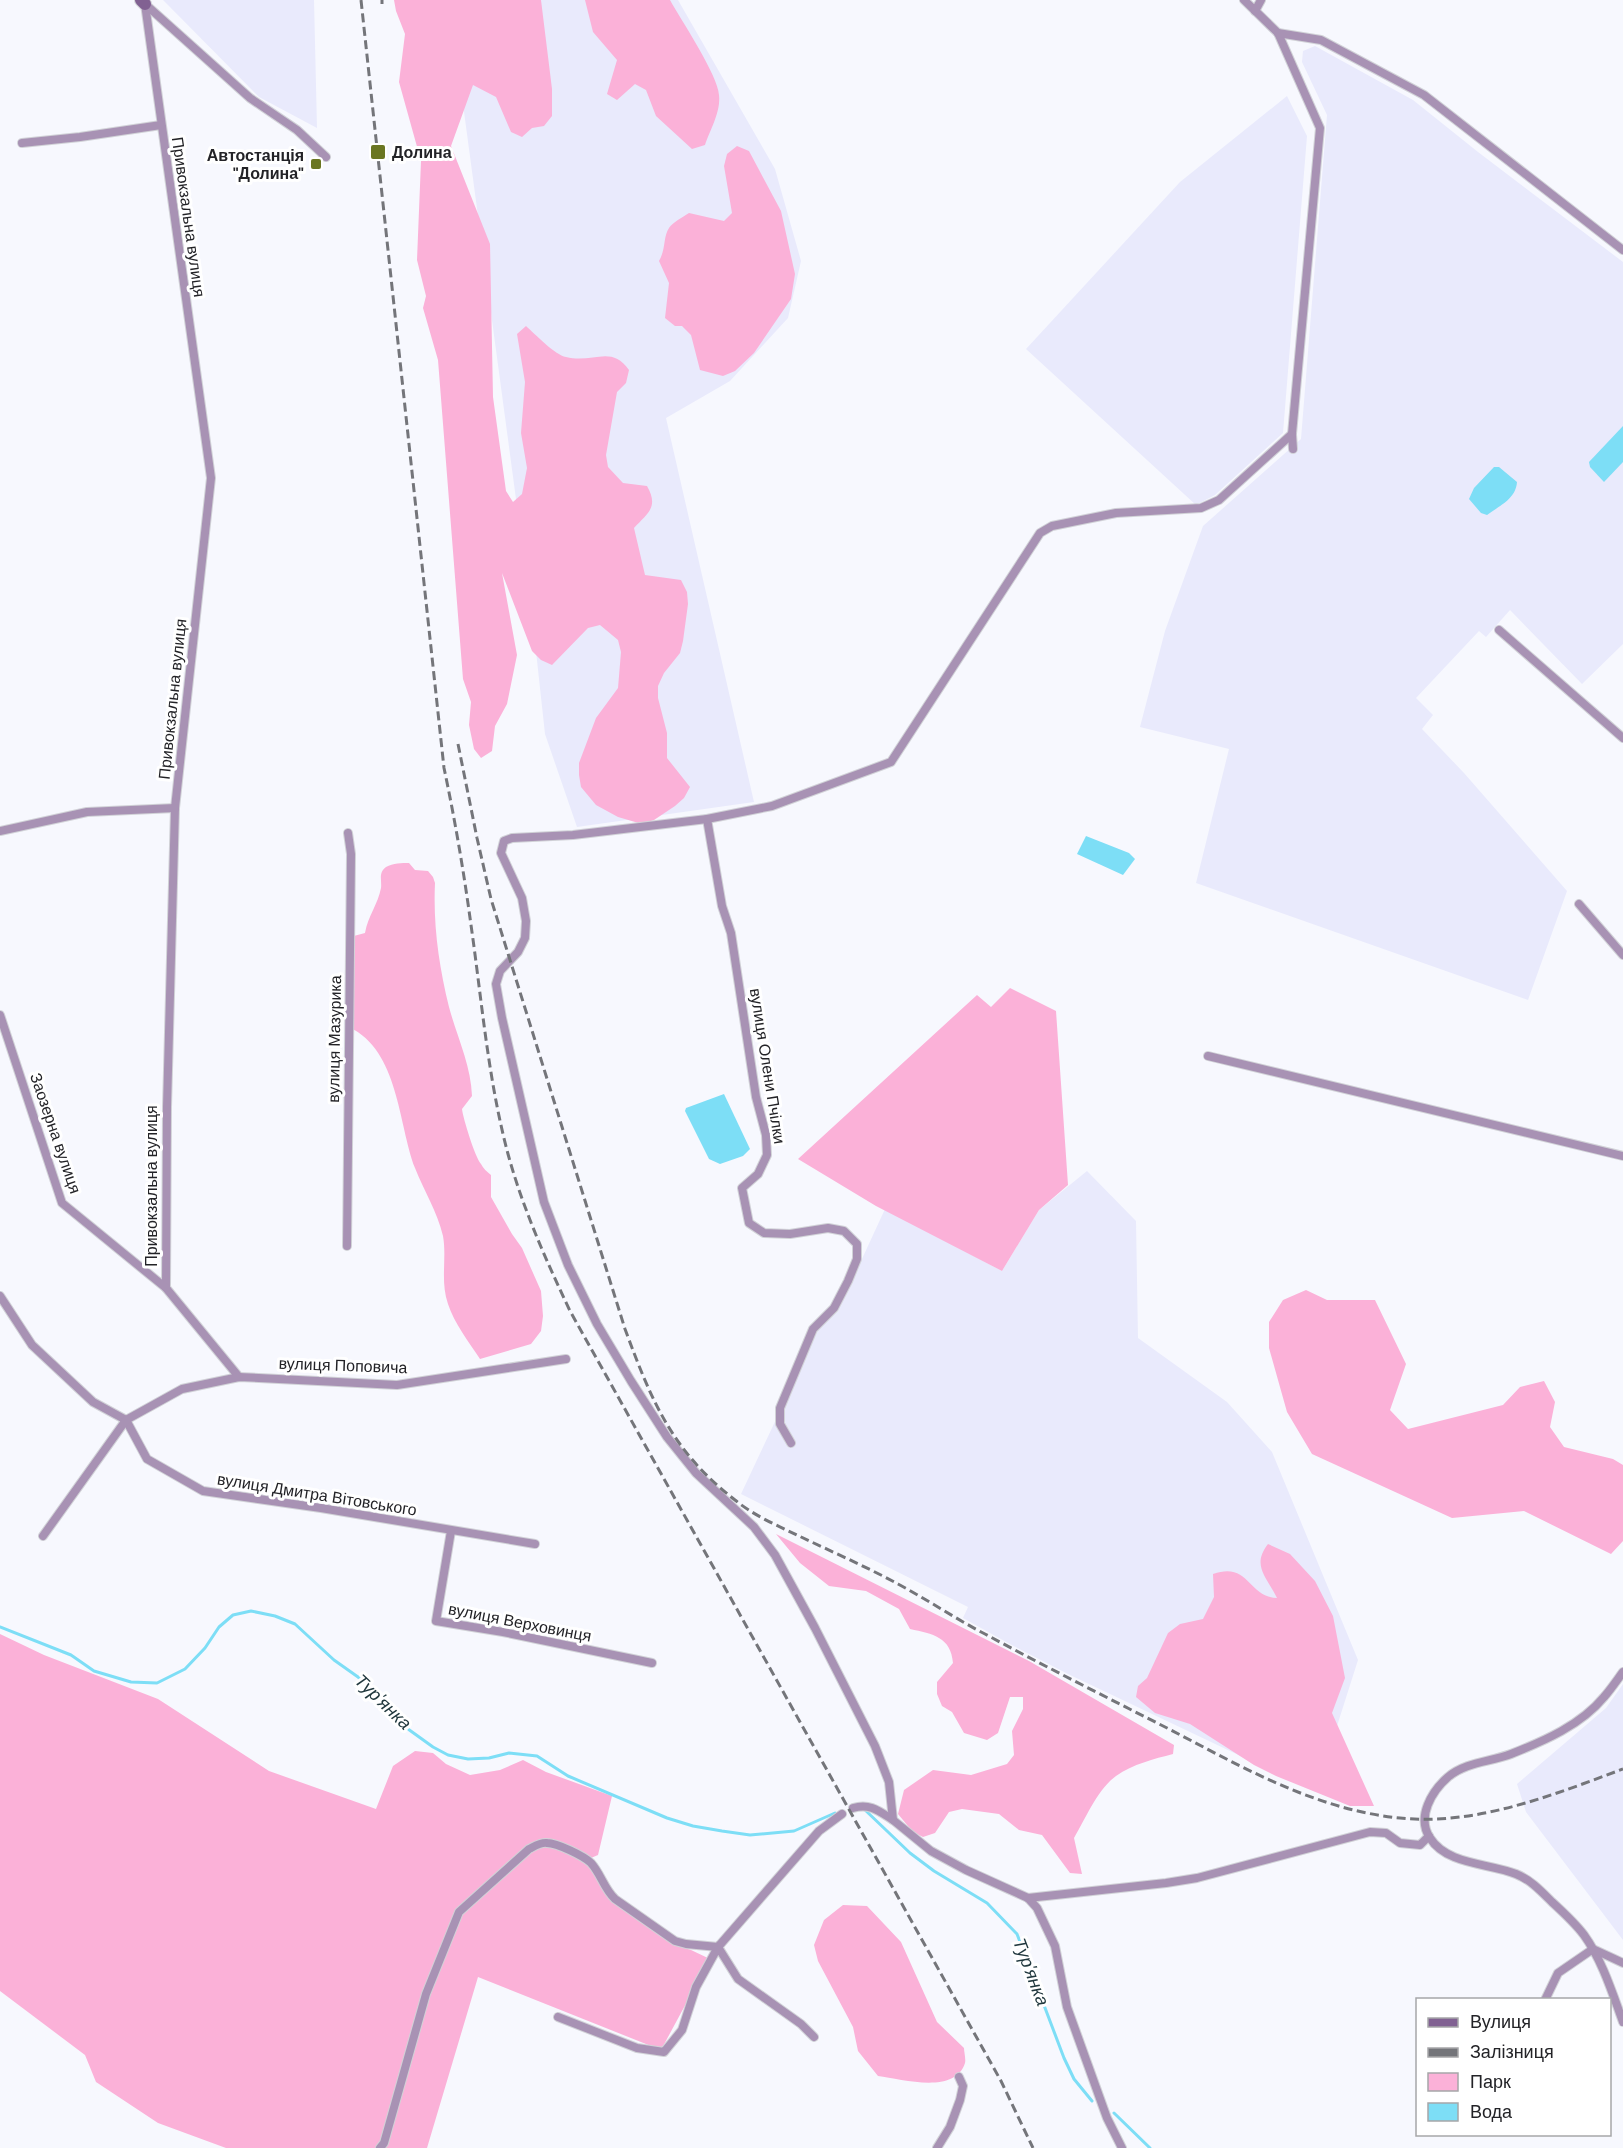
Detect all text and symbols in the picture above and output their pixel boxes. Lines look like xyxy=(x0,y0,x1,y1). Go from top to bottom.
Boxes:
street label: Привокзальна вулиця xyxy=(167,136,210,299)
place label: Долина xyxy=(392,142,452,163)
marker: Долина xyxy=(369,143,387,161)
place label: Автостанція "Долина" xyxy=(207,145,304,184)
marker: Автостанція "Долина" xyxy=(309,157,323,171)
street label: Привокзальна вулиця xyxy=(154,618,191,780)
street label: вулиця Мазурика xyxy=(323,975,346,1103)
street label: вулиця Олени Пчілки xyxy=(745,987,790,1145)
street label: Заозерна вулиця xyxy=(25,1070,86,1196)
street label: Привокзальна вулиця xyxy=(141,1105,162,1267)
street label: вулиця Поповича xyxy=(278,1353,408,1378)
street label: вулиця Дмитра Вітовського xyxy=(216,1468,418,1521)
street label: вулиця Верховинця xyxy=(447,1598,593,1647)
water label: Тур'янка xyxy=(349,1669,417,1735)
water label: Тур'янка xyxy=(1007,1935,1055,2009)
legend xyxy=(1416,1998,1611,2136)
text: Вулиця xyxy=(1470,2010,1531,2034)
text: Залізниця xyxy=(1470,2040,1554,2064)
text: Парк xyxy=(1470,2070,1511,2094)
text: Вода xyxy=(1470,2100,1513,2124)

